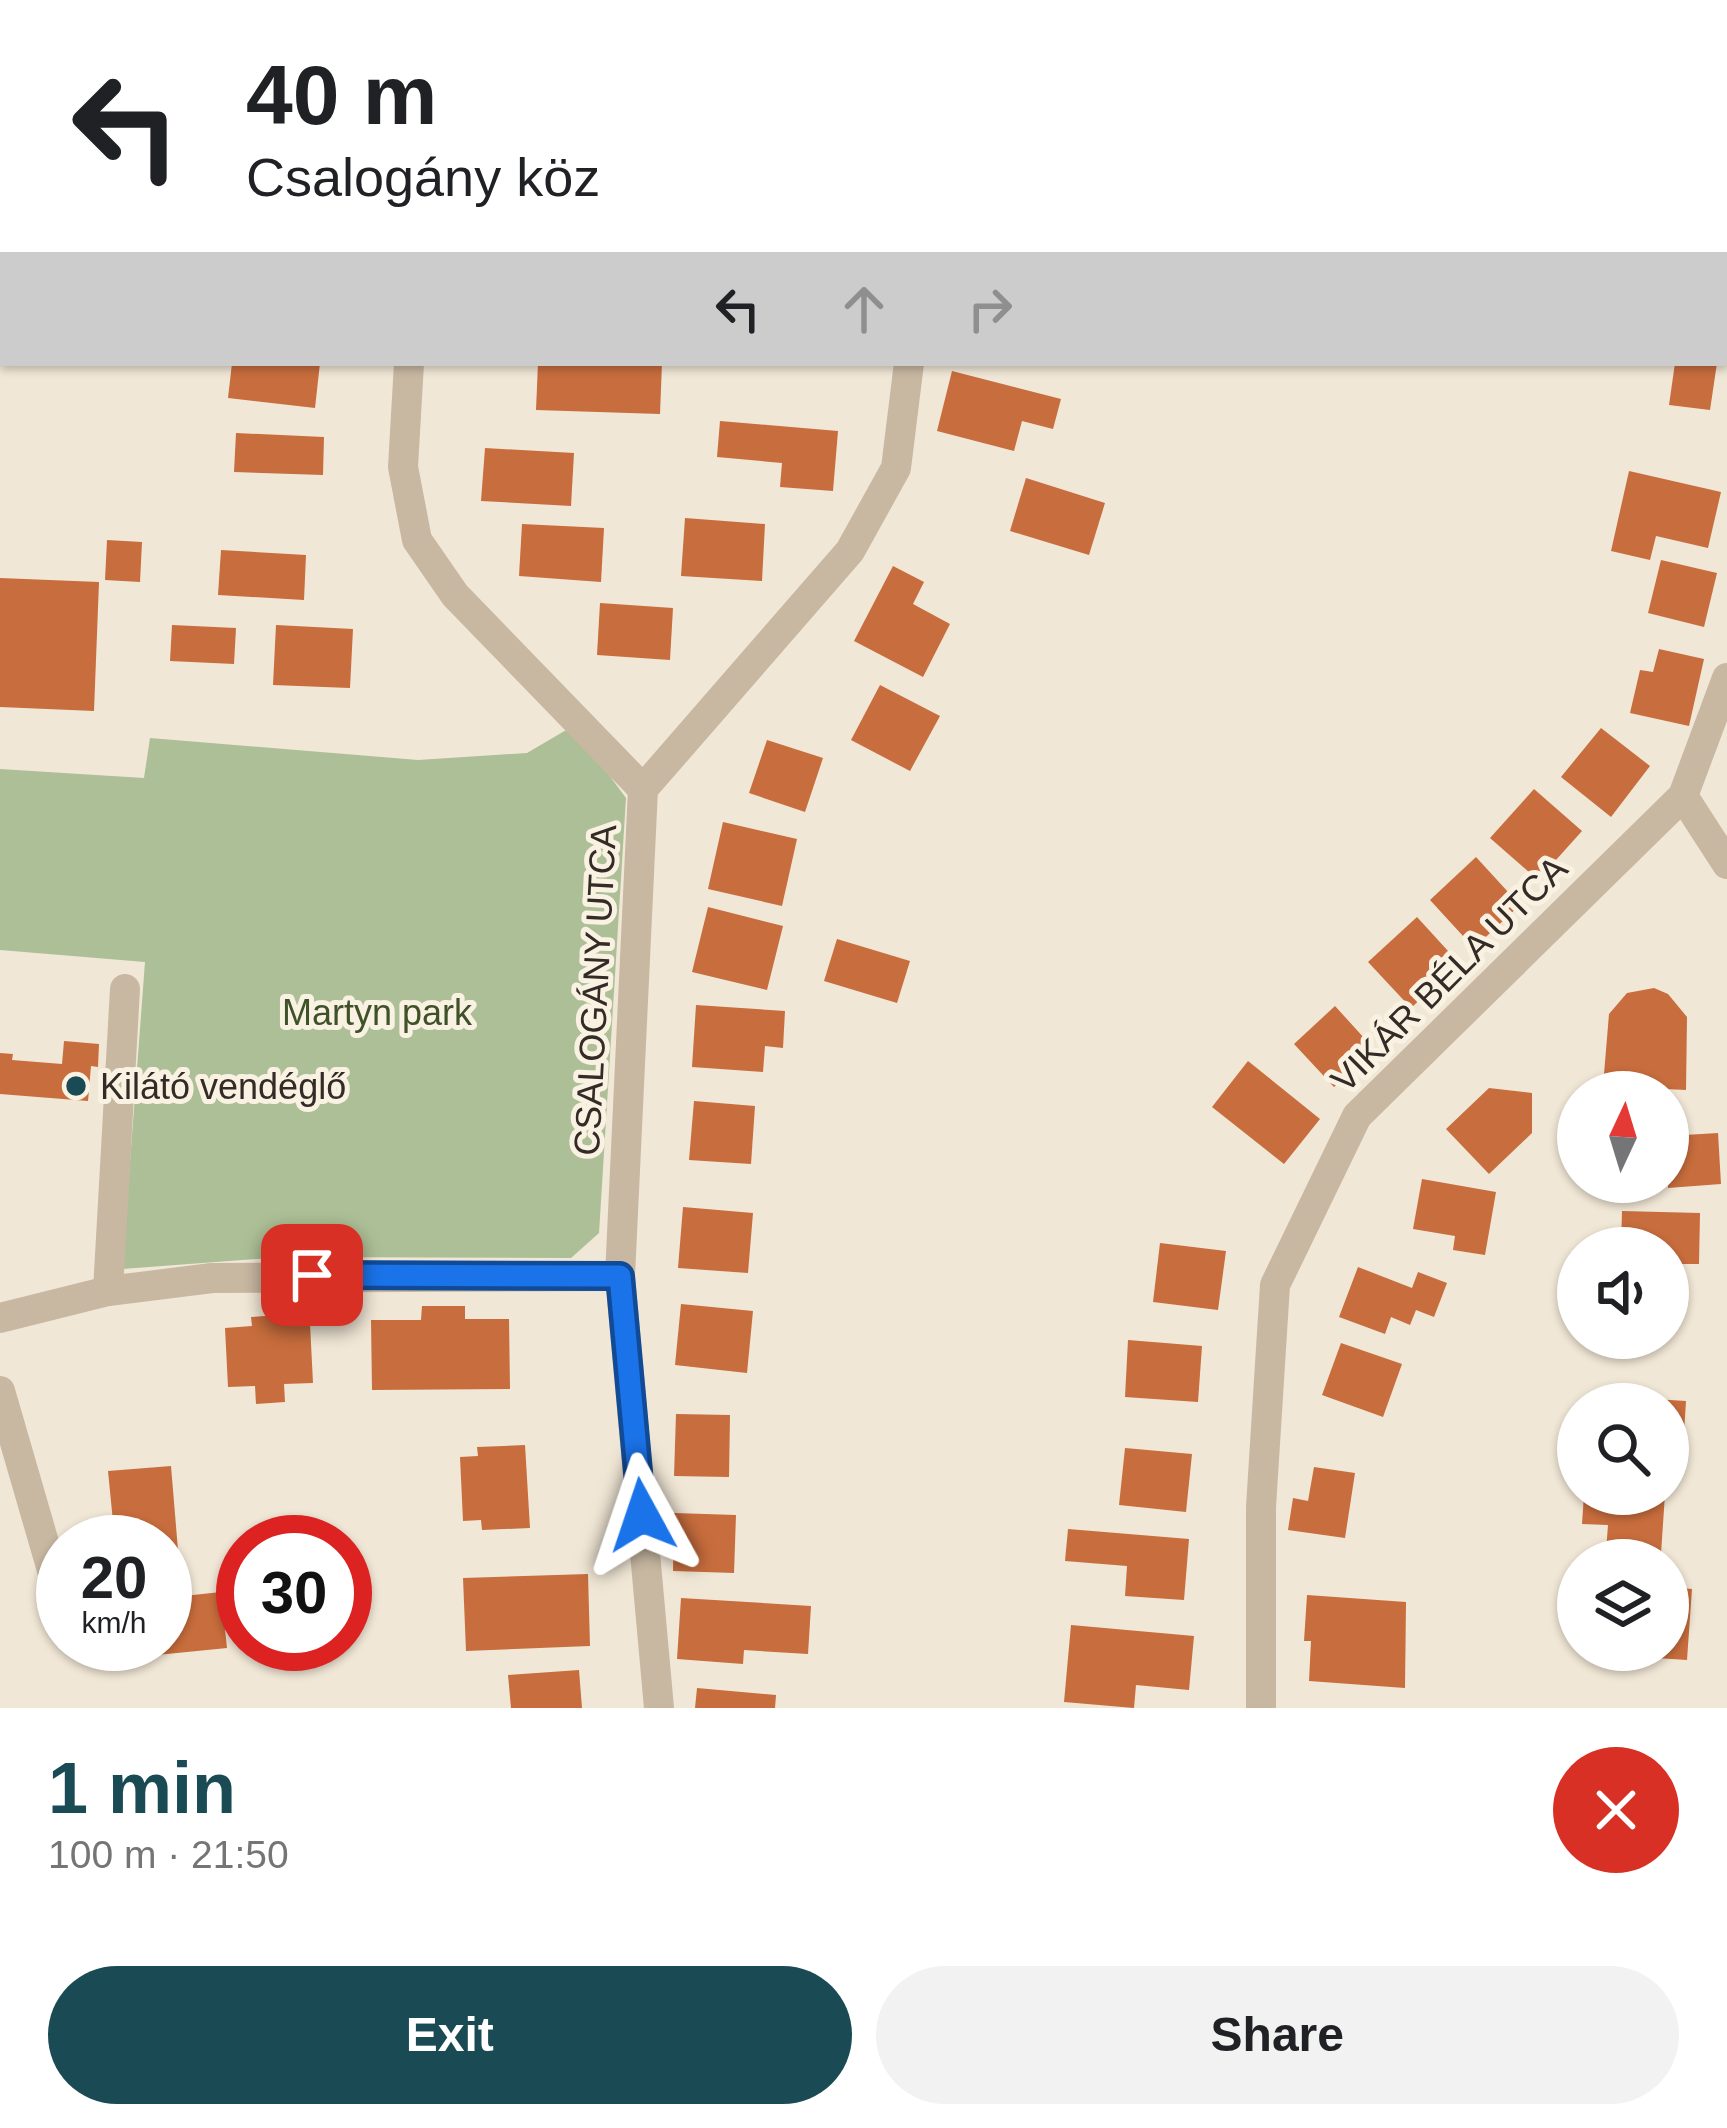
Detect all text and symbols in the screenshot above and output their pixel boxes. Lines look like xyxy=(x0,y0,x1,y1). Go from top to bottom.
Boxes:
icon: left xyxy=(48,48,204,204)
text: 40 m xyxy=(246,48,437,142)
text: Csalogány köz xyxy=(246,147,600,207)
icon: left xyxy=(705,276,771,342)
icon: ahead xyxy=(831,276,897,342)
icon: right xyxy=(957,276,1023,342)
street label: CSALOGÁNY UTCA xyxy=(566,823,624,1157)
street label: VIKÁR BÉLA UTCA xyxy=(1323,848,1575,1100)
park label: Martyn park xyxy=(282,992,473,1033)
place label: Kilátó vendéglő xyxy=(100,1066,346,1107)
north arrow xyxy=(1557,1071,1689,1203)
map controls xyxy=(1557,1071,1689,1671)
marker: Kilátó vendéglő xyxy=(63,1073,89,1099)
pin xyxy=(261,1224,363,1326)
button: sound xyxy=(1557,1227,1689,1359)
icon: arrive xyxy=(279,1242,345,1308)
button: search xyxy=(1557,1383,1689,1515)
position arrow xyxy=(579,1452,705,1578)
speed limit sign: 30 xyxy=(216,1515,372,1671)
button: layers xyxy=(1557,1539,1689,1671)
text: 20 xyxy=(81,1544,147,1611)
text: km/h xyxy=(81,1606,147,1639)
button: close xyxy=(1553,1747,1679,1873)
text: 1 min xyxy=(48,1748,236,1828)
text: 100 m · 21:50 xyxy=(48,1833,289,1876)
button: Exit xyxy=(48,1966,852,2104)
button: Share xyxy=(876,1966,1679,2104)

